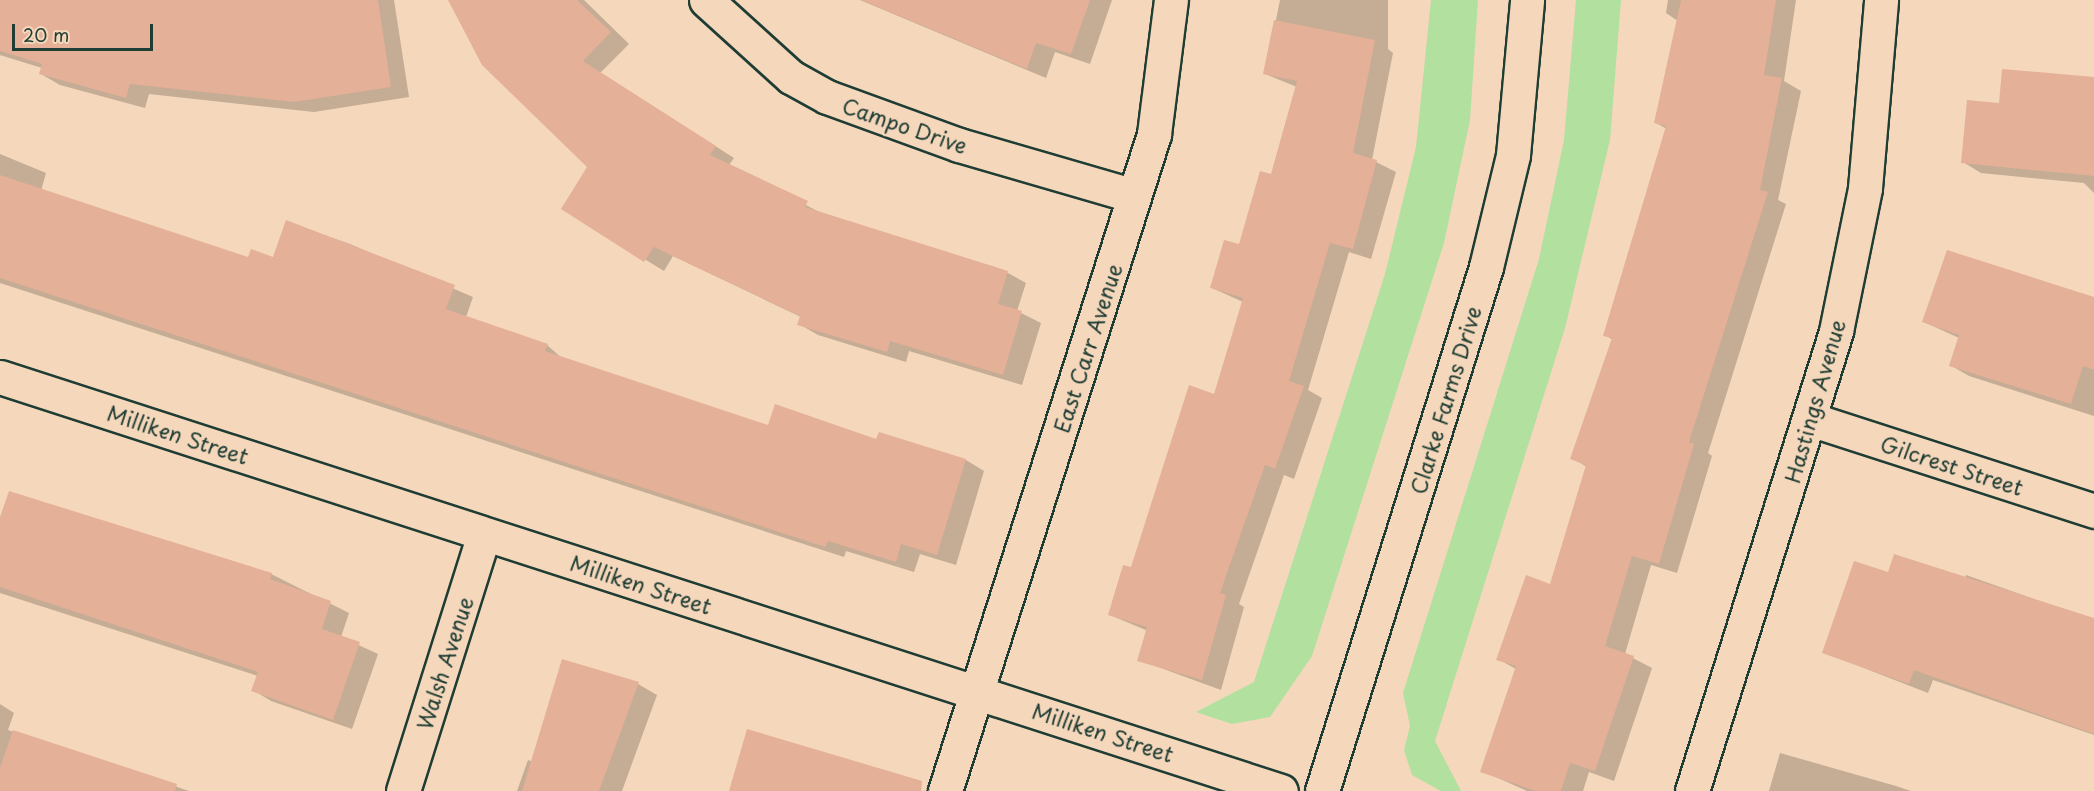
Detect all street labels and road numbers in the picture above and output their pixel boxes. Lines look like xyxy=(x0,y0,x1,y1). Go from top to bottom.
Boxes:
street label: Campo Drive xyxy=(839,92,971,158)
street label: East Carr Avenue xyxy=(1048,260,1126,436)
street label: Clarke Farms Drive xyxy=(1404,302,1486,498)
street label: Hastings Avenue xyxy=(1779,317,1849,485)
street label: Milliken Street xyxy=(103,399,253,469)
street label: Gilcrest Street xyxy=(1877,430,2027,500)
street label: Milliken Street xyxy=(566,549,716,619)
street label: Walsh Avenue xyxy=(410,593,478,733)
street label: Milliken Street xyxy=(1028,697,1178,767)

